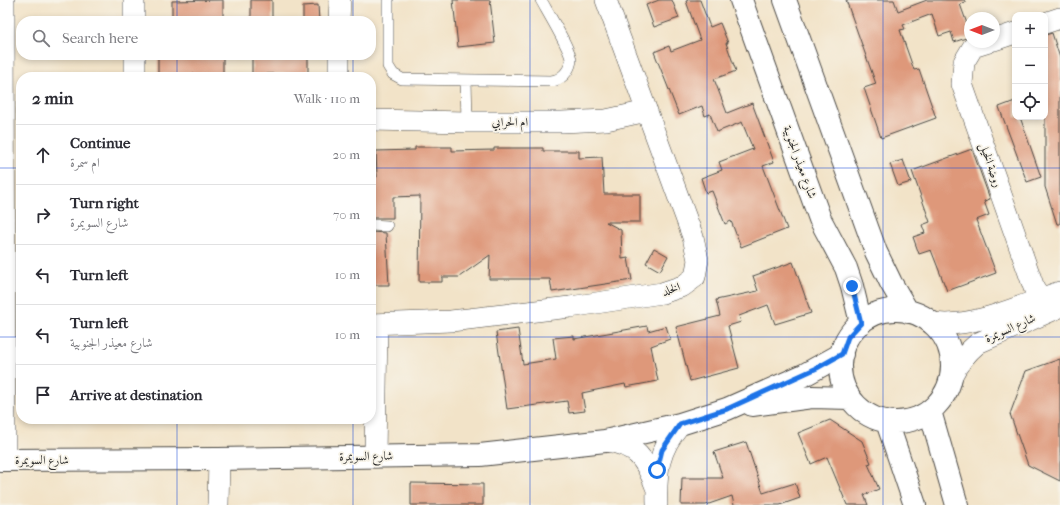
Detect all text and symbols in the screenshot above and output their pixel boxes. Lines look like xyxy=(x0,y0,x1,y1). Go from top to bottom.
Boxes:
north arrow xyxy=(964,12,1000,48)
map controls xyxy=(1012,12,1048,120)
button: + xyxy=(1012,12,1048,48)
search box xyxy=(16,16,376,60)
icon: search xyxy=(30,27,52,49)
text: Search here xyxy=(62,29,138,47)
button: − xyxy=(1012,48,1048,84)
button: locate xyxy=(1012,84,1048,120)
text: 2 min xyxy=(32,88,73,108)
text: Walk · 110 m xyxy=(294,91,360,106)
street label: ام الحرابي xyxy=(492,115,529,133)
street label: شارع معيذر الجنوبية xyxy=(777,124,820,202)
text: Continue xyxy=(70,134,130,152)
street label: روضة الخيل xyxy=(975,141,1005,190)
icon: ahead xyxy=(32,144,54,166)
text: 20 m xyxy=(333,147,360,162)
text: ام سمرة xyxy=(70,155,100,170)
text: Turn right xyxy=(70,194,139,212)
icon: right xyxy=(32,204,54,226)
text: 70 m xyxy=(333,207,360,222)
text: شارع السويمرة xyxy=(70,215,128,230)
icon: left xyxy=(32,264,54,286)
text: Turn left xyxy=(70,266,128,284)
text: 10 m xyxy=(335,267,360,282)
route end xyxy=(843,277,861,295)
street label: الخلد xyxy=(660,279,682,298)
street label: شارع السويمرة xyxy=(983,311,1039,349)
text: Turn left xyxy=(70,314,128,332)
icon: left xyxy=(32,324,54,346)
text: 10 m xyxy=(335,327,360,342)
text: شارع معيذر الجنوبية xyxy=(70,335,153,350)
icon: arrive xyxy=(32,384,54,406)
text: Arrive at destination xyxy=(70,386,202,404)
street label: شارع السويمرة xyxy=(339,449,393,467)
street label: شارع السويمرة xyxy=(15,453,69,471)
route start xyxy=(648,461,666,479)

